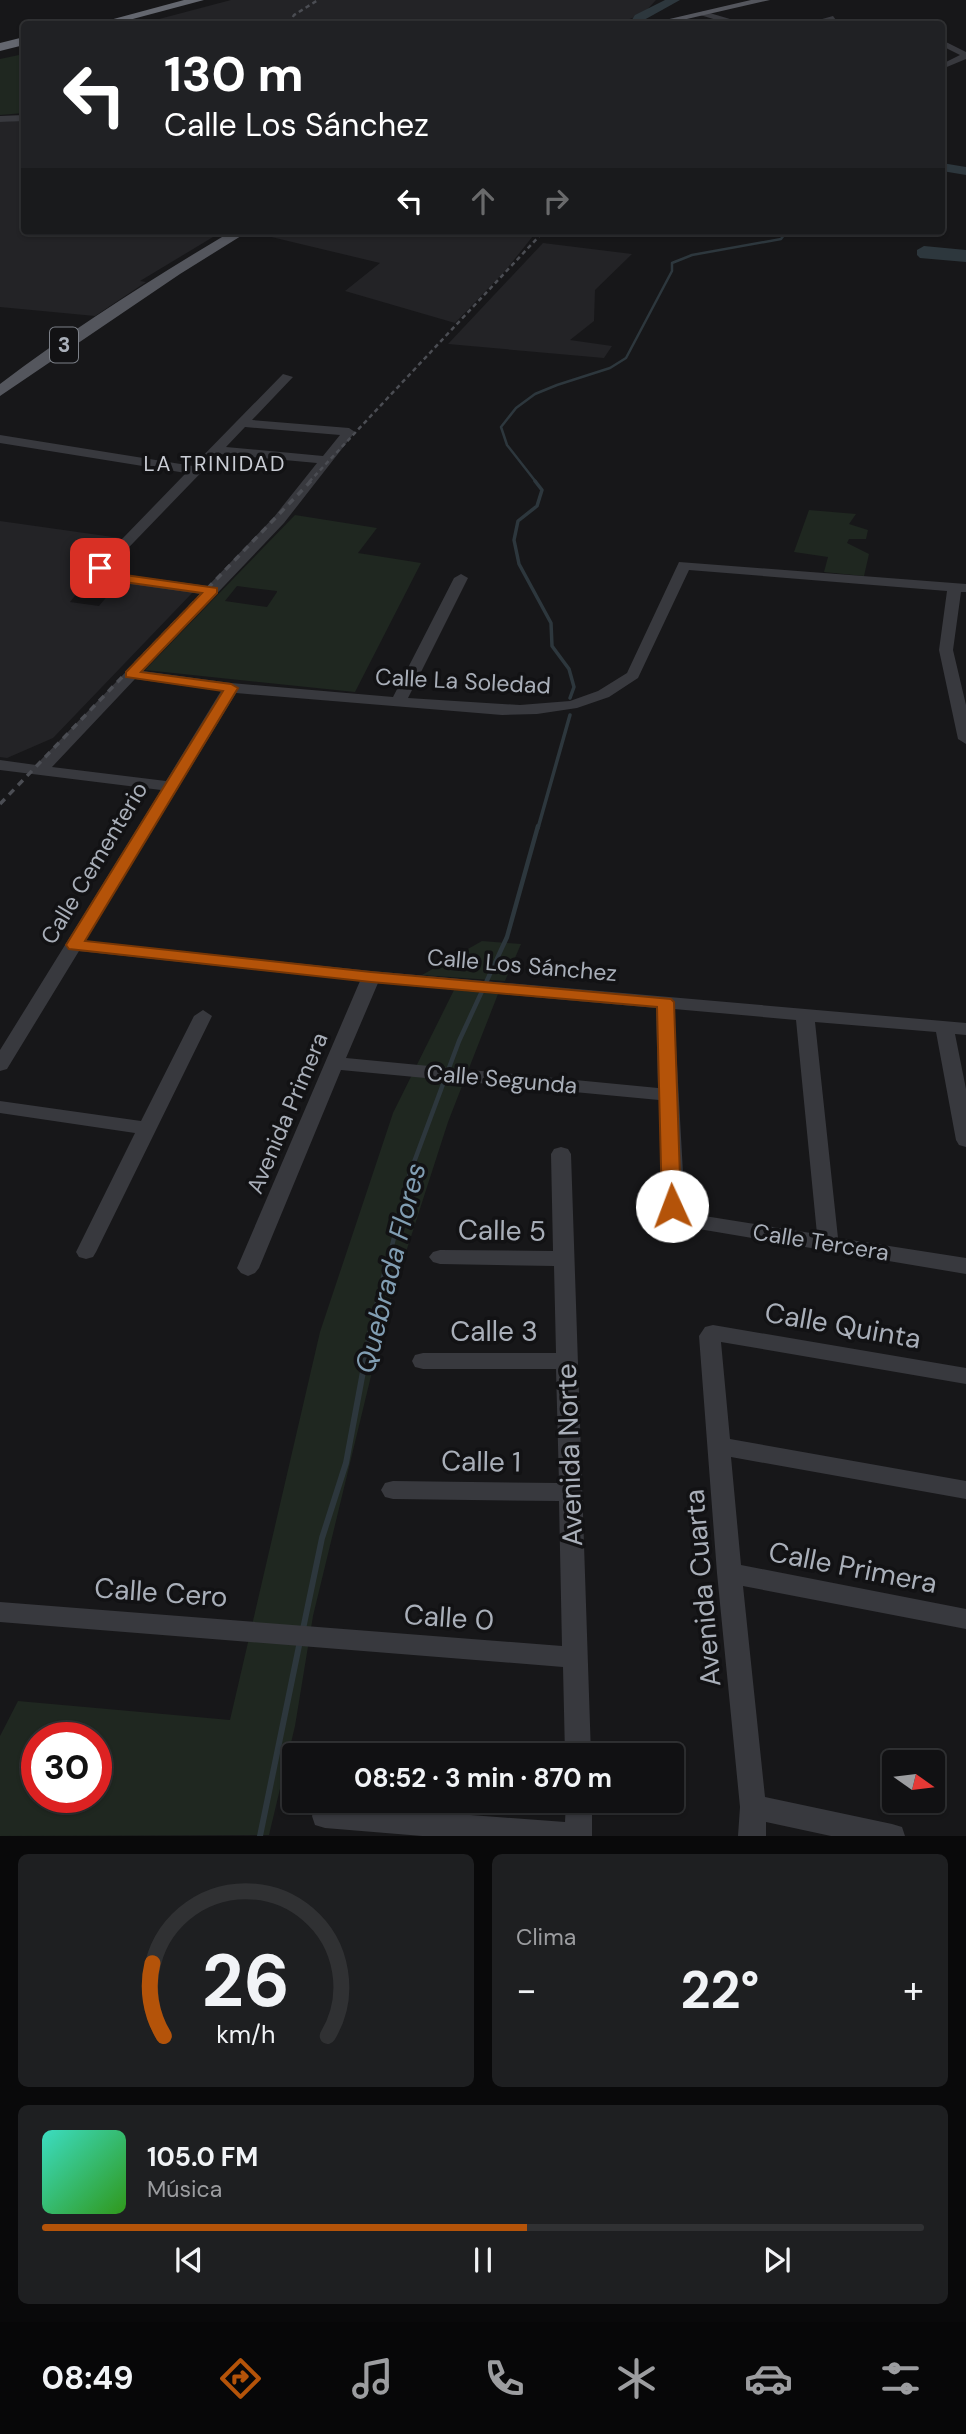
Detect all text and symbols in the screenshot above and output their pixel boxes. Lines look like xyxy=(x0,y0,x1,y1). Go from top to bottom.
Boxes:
text: 130 m xyxy=(164,42,304,106)
icon: left xyxy=(49,49,140,140)
text: Calle Los Sánchez xyxy=(164,104,429,146)
icon: left xyxy=(391,182,429,220)
icon: ahead xyxy=(464,182,502,220)
icon: right xyxy=(537,182,575,220)
road number: 3 xyxy=(50,328,78,362)
district label: LA TRINIDAD xyxy=(144,450,286,478)
pin xyxy=(70,538,130,598)
icon: arrive xyxy=(81,549,119,587)
street label: Calle La Soledad xyxy=(374,661,552,701)
street label: Calle Cementerio xyxy=(34,776,154,950)
street label: Calle Los Sánchez xyxy=(426,942,618,988)
street label: Avenida Primera xyxy=(240,1028,334,1198)
street label: Calle Segunda xyxy=(426,1057,578,1101)
water label: Quebrada Flores xyxy=(346,1159,435,1377)
position arrow xyxy=(635,1169,709,1243)
street label: Calle 5 xyxy=(458,1211,546,1250)
street label: Calle Tercera xyxy=(751,1216,891,1268)
street label: Calle Quinta xyxy=(762,1294,924,1357)
street label: Calle 3 xyxy=(450,1313,538,1350)
street label: Avenida Norte xyxy=(548,1363,591,1547)
street label: Calle 1 xyxy=(441,1442,521,1481)
street label: Avenida Cuarta xyxy=(675,1488,730,1688)
street label: Calle Primera xyxy=(765,1533,940,1602)
street label: Calle Cero xyxy=(93,1569,229,1616)
street label: Calle 0 xyxy=(403,1596,495,1639)
speed limit sign: 30 xyxy=(21,1722,112,1813)
north arrow xyxy=(882,1750,945,1813)
map controls xyxy=(882,1750,945,1813)
text: 08:52 · 3 min · 870 m xyxy=(354,1761,612,1795)
text: Clima xyxy=(516,1922,576,1952)
text: 26 xyxy=(202,1935,290,2030)
text: 22° xyxy=(681,1956,759,2024)
text: − xyxy=(516,1965,537,2015)
text: + xyxy=(903,1965,924,2015)
text: km/h xyxy=(216,2018,276,2051)
text: 105.0 FM xyxy=(147,2140,258,2174)
text: Música xyxy=(147,2174,222,2204)
icon: previous xyxy=(170,2241,208,2279)
icon: pause xyxy=(464,2241,502,2279)
icon: next xyxy=(758,2241,796,2279)
icon: directions xyxy=(216,2354,265,2403)
icon: music xyxy=(348,2354,397,2403)
icon: phone xyxy=(480,2354,529,2403)
icon: climate xyxy=(612,2354,661,2403)
icon: car xyxy=(744,2354,793,2403)
icon: filters xyxy=(876,2354,925,2403)
text: 08:49 xyxy=(41,2357,133,2399)

